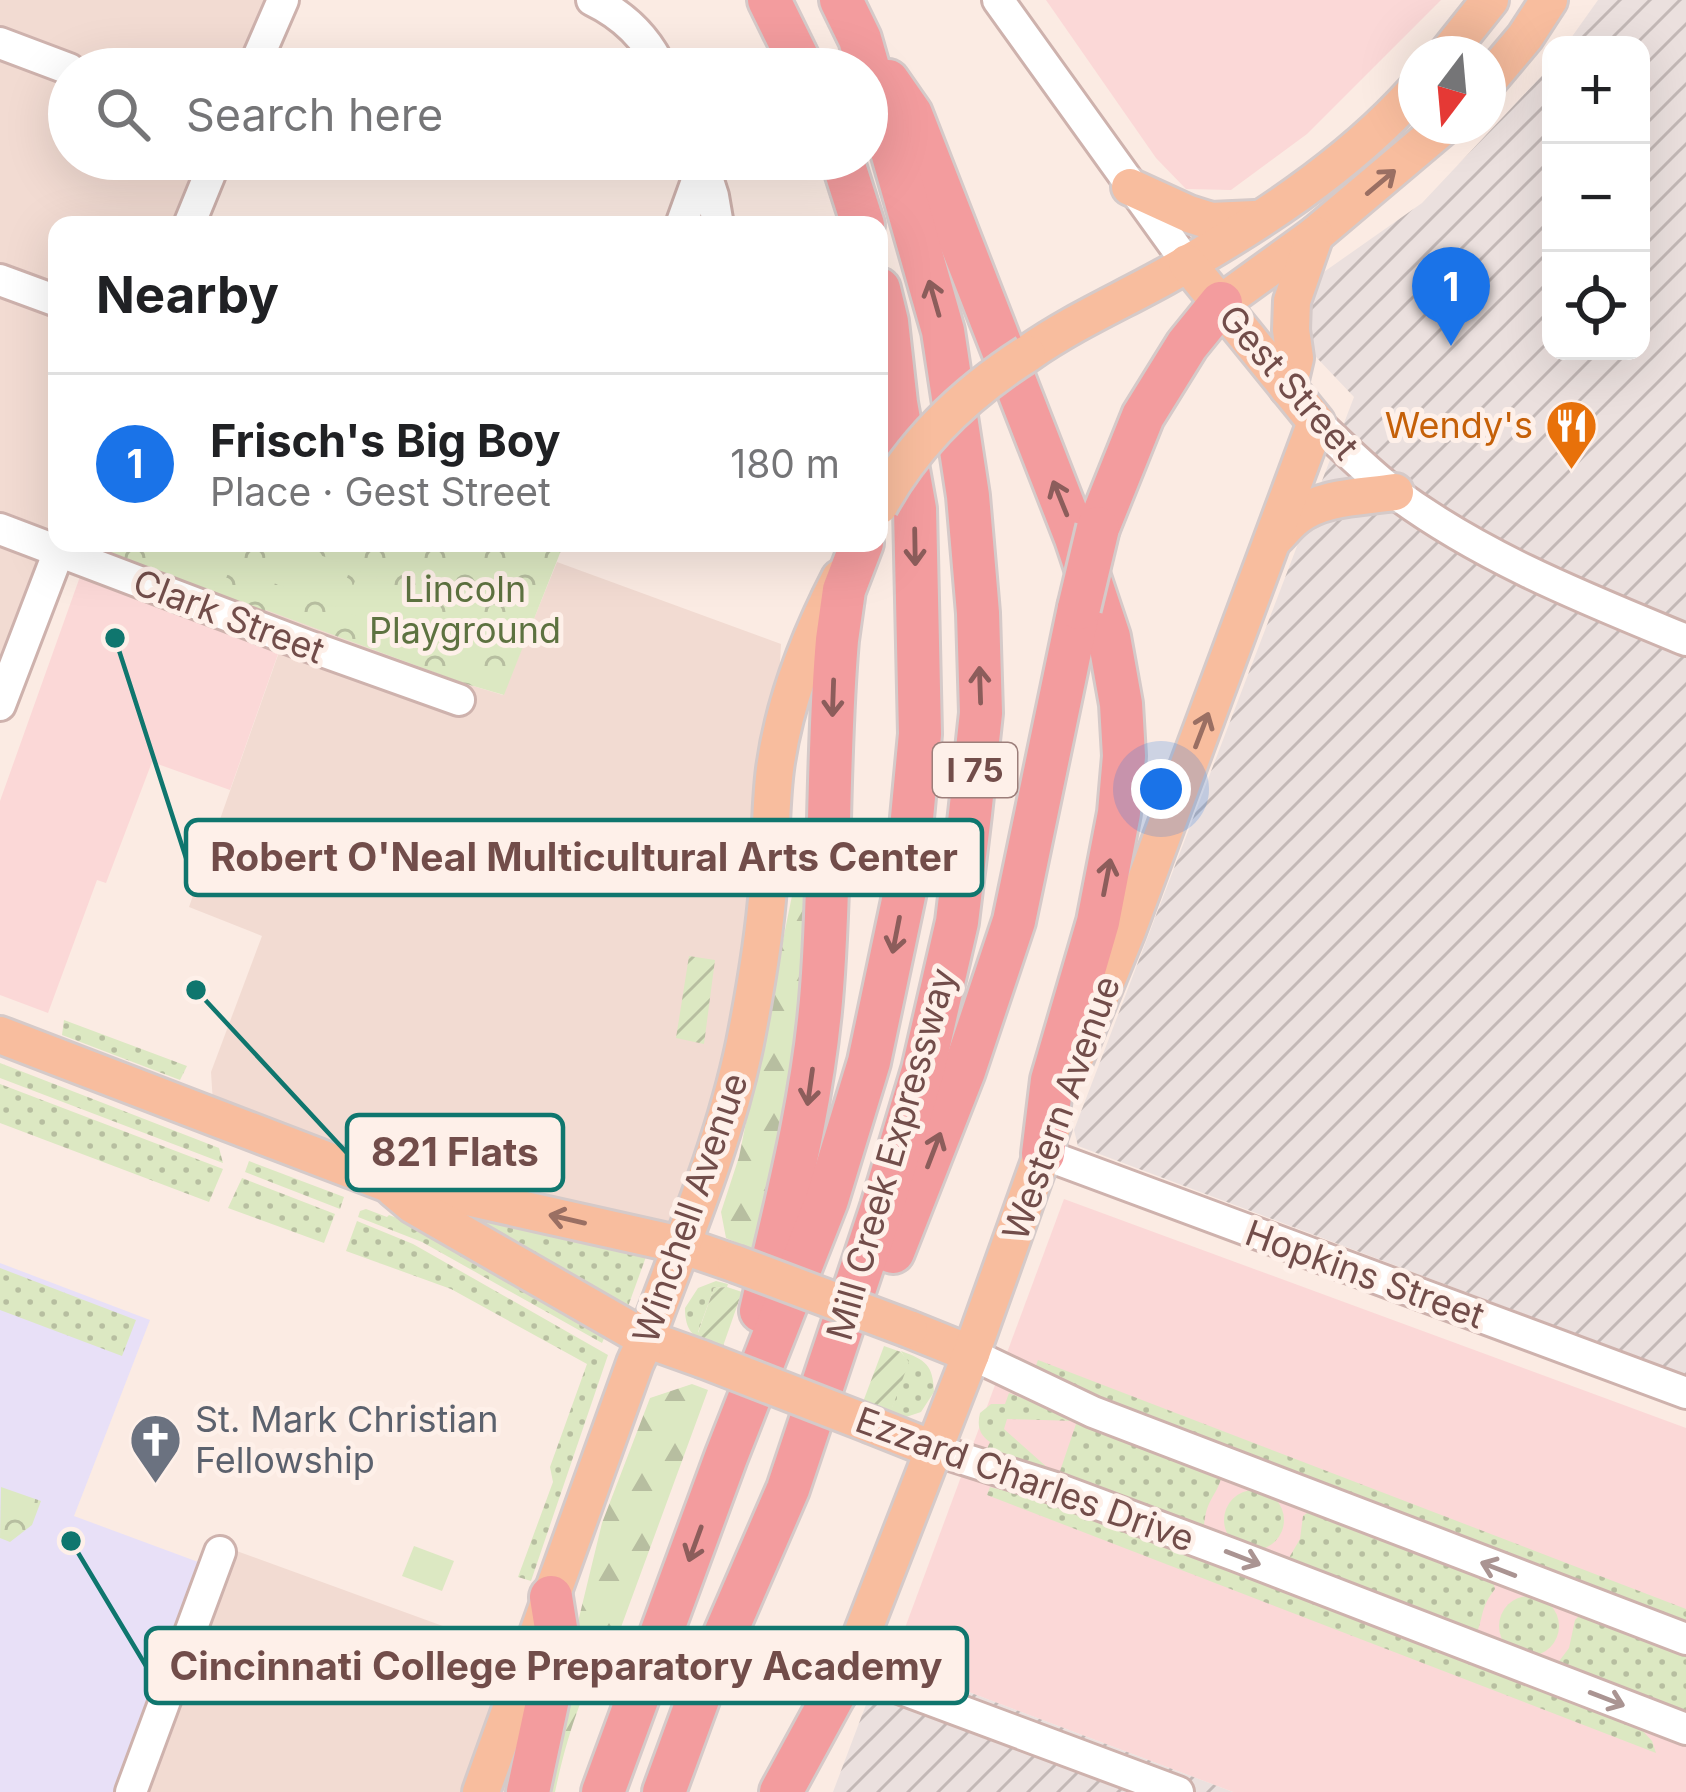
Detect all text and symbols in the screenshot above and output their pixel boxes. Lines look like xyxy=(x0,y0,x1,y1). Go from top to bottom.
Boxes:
north arrow xyxy=(1398,36,1506,144)
map controls xyxy=(1542,36,1650,360)
button: + xyxy=(1542,36,1650,144)
search box xyxy=(48,48,888,180)
icon: search xyxy=(90,81,156,147)
text: Search here xyxy=(186,87,443,142)
button: − xyxy=(1542,144,1650,252)
one-way arrow xyxy=(1365,168,1396,196)
pin: 1 xyxy=(1412,247,1490,346)
button: locate xyxy=(1542,252,1650,360)
text: Nearby xyxy=(96,264,279,325)
one-way arrow xyxy=(922,280,944,318)
street label: Gest Street xyxy=(1210,296,1368,468)
restaurant icon: Wendy's xyxy=(1544,397,1600,471)
place label: Wendy's xyxy=(1385,403,1533,447)
text: Frisch's Big Boy xyxy=(210,413,561,468)
text: 1 xyxy=(127,440,143,487)
text: 180 m xyxy=(730,440,840,487)
text: Place · Gest Street xyxy=(210,468,551,515)
one-way arrow xyxy=(1048,480,1069,517)
one-way arrow xyxy=(904,527,927,566)
street label: Clark Street xyxy=(127,559,331,673)
park label: Lincoln Playground xyxy=(369,567,561,652)
one-way arrow xyxy=(968,666,991,705)
one-way arrow xyxy=(821,678,844,717)
one-way arrow xyxy=(1193,712,1215,749)
road number: I 75 xyxy=(933,743,1017,797)
your location xyxy=(1131,759,1191,819)
callout: Robert O'Neal Multicultural Arts Center xyxy=(186,820,982,895)
text: Robert O'Neal Multicultural Arts Center xyxy=(210,833,958,880)
one-way arrow xyxy=(1097,858,1119,897)
one-way arrow xyxy=(884,915,906,954)
street label: Mill Creek Expressway xyxy=(817,963,965,1345)
street label: Western Avenue xyxy=(993,970,1129,1246)
street label: Winchell Avenue xyxy=(623,1067,757,1349)
one-way arrow xyxy=(797,1067,820,1106)
callout: 821 Flats xyxy=(347,1115,563,1190)
text: 821 Flats xyxy=(371,1128,539,1175)
one-way arrow xyxy=(924,1133,946,1170)
one-way arrow xyxy=(548,1207,586,1230)
street label: Hopkins Street xyxy=(1240,1210,1491,1338)
place label: St. Mark Christian Fellowship xyxy=(195,1397,499,1482)
street label: Ezzard Charles Drive xyxy=(850,1397,1200,1561)
church icon: St. Mark Christian Fellowship xyxy=(128,1412,184,1486)
one-way arrow xyxy=(683,1524,704,1561)
one-way arrow xyxy=(1224,1548,1261,1570)
one-way arrow xyxy=(1480,1556,1517,1578)
callout: Cincinnati College Preparatory Academy xyxy=(146,1628,967,1703)
text: Cincinnati College Preparatory Academy xyxy=(169,1642,943,1689)
one-way arrow xyxy=(1587,1689,1624,1711)

